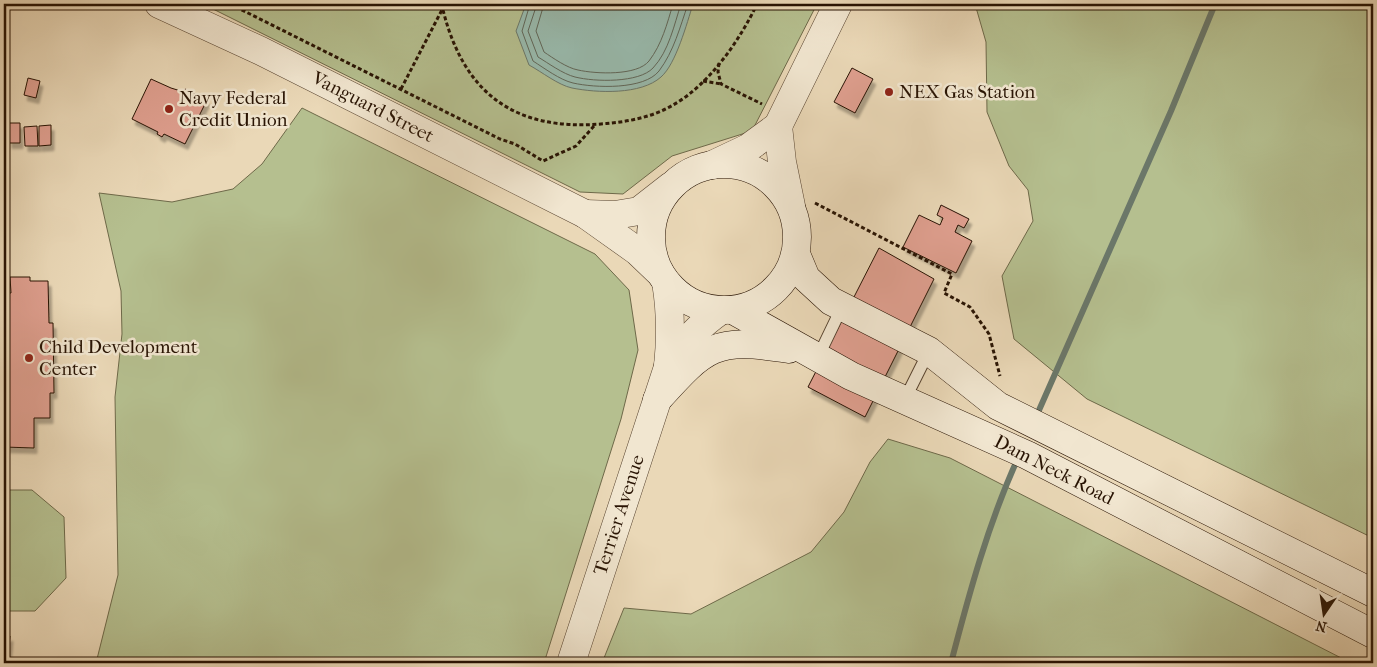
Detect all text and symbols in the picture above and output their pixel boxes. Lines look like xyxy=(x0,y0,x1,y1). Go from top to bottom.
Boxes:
street label: Vanguard Street xyxy=(308,66,438,147)
place label: NEX Gas Station xyxy=(899,81,1035,103)
marker: NEX Gas Station xyxy=(883,86,895,98)
place label: Navy Federal Credit Union xyxy=(179,87,288,131)
marker: Navy Federal Credit Union xyxy=(163,103,175,115)
place label: Child Development Center xyxy=(39,336,198,380)
marker: Child Development Center xyxy=(23,352,35,364)
street label: Dam Neck Road xyxy=(991,430,1118,510)
street label: Terrier Avenue xyxy=(589,452,649,578)
north arrow xyxy=(1300,590,1350,640)
text: N xyxy=(1314,617,1328,636)

